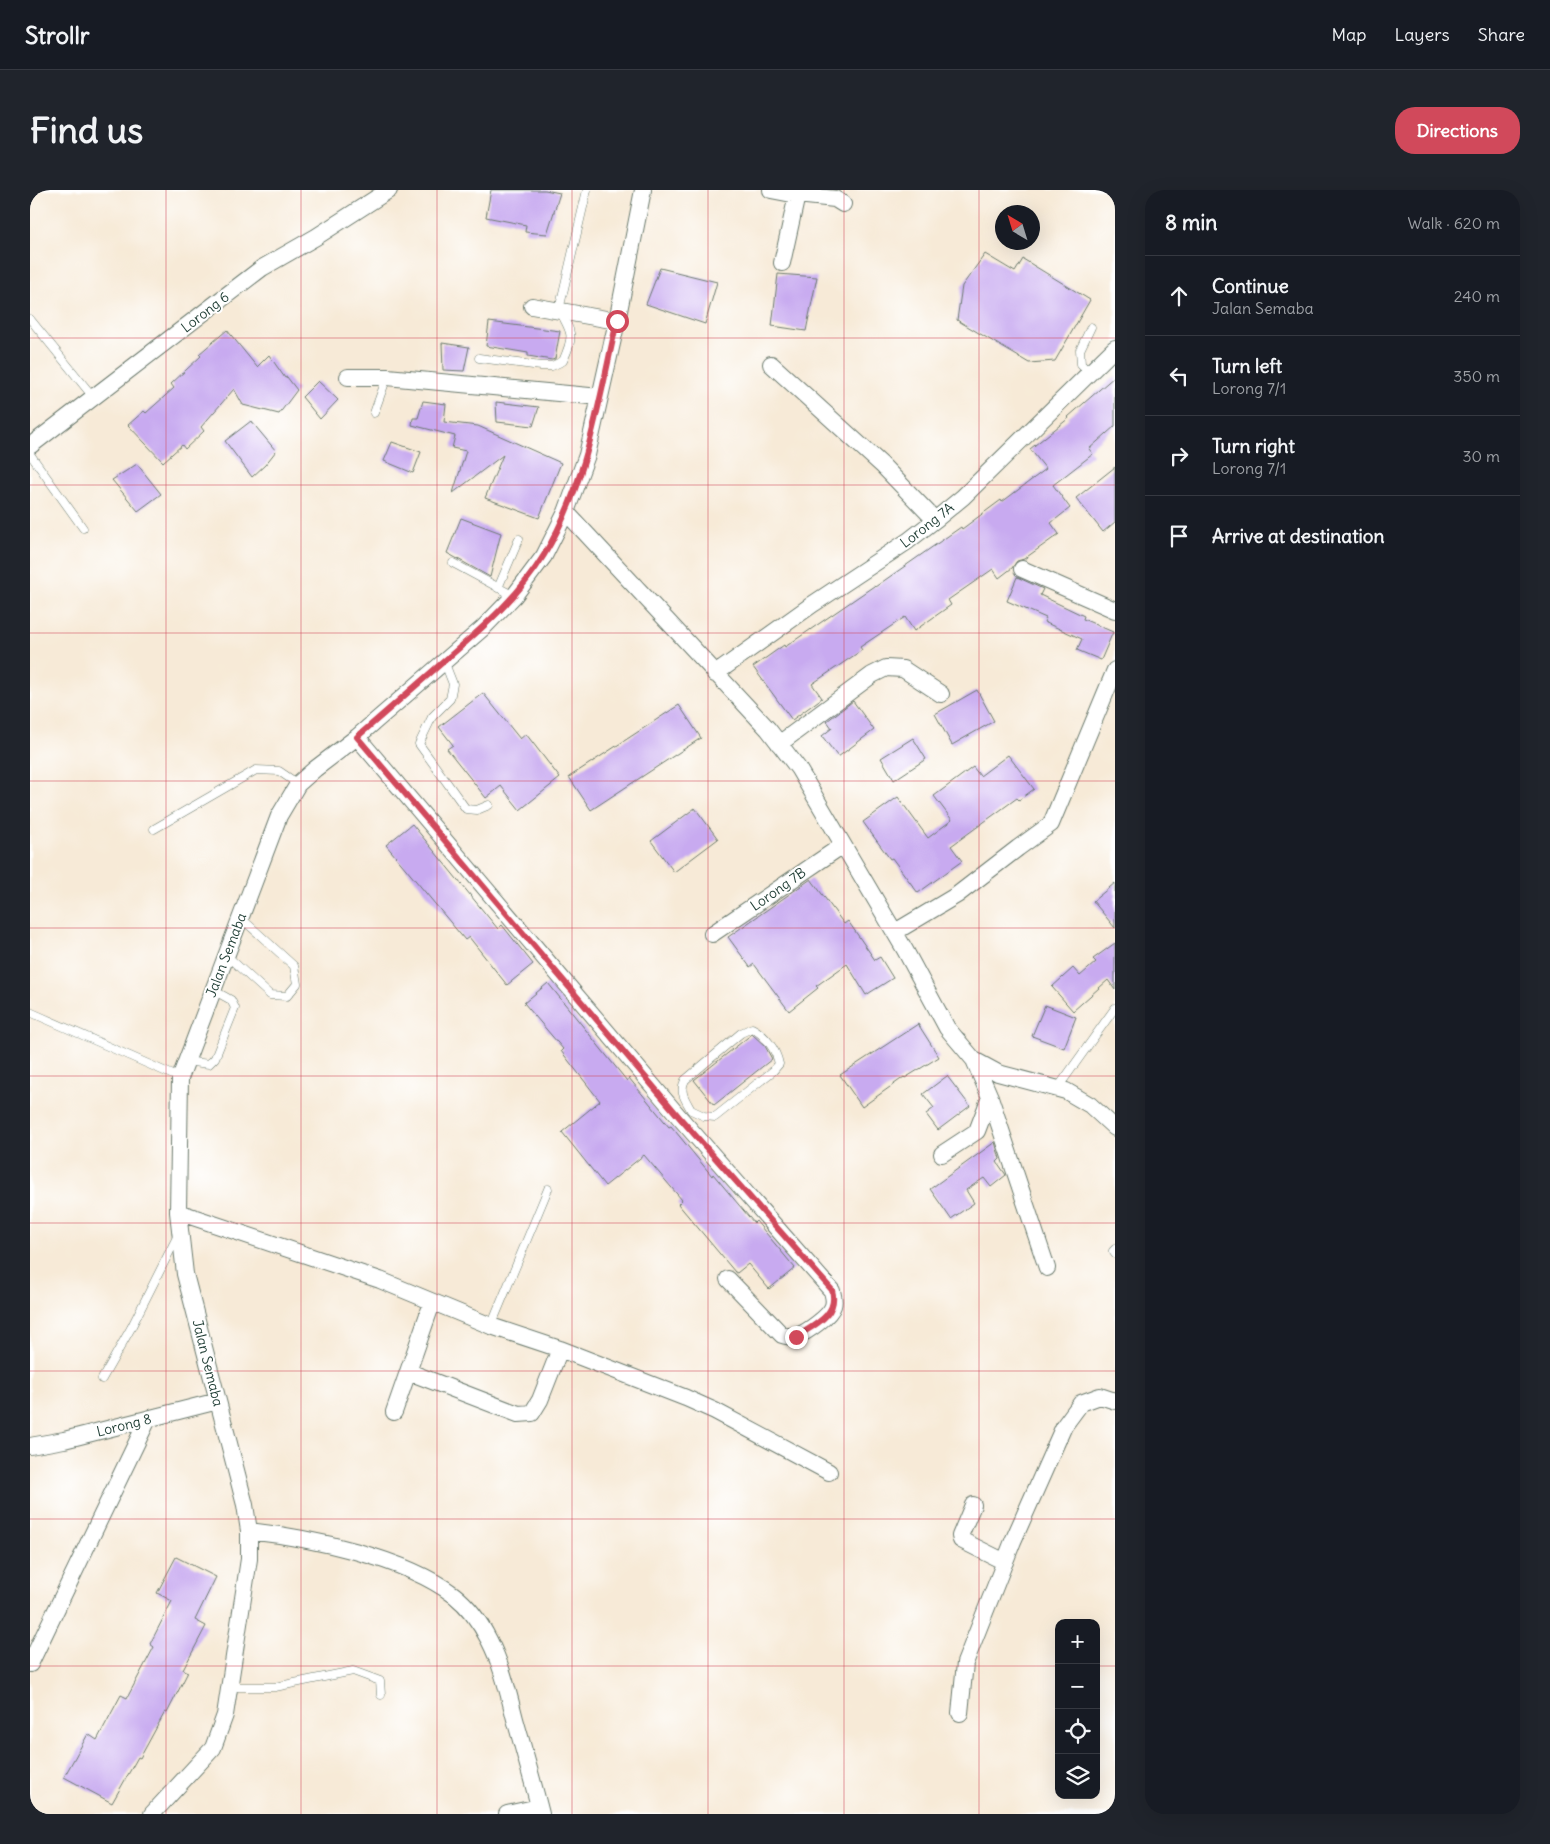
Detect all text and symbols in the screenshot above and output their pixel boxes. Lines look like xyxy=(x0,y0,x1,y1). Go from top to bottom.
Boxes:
text: Strollr xyxy=(25,20,90,50)
text: Map xyxy=(1331,23,1366,46)
text: Layers xyxy=(1394,23,1450,46)
text: Share xyxy=(1478,23,1525,46)
button: Directions xyxy=(1395,107,1520,154)
text: Find us xyxy=(30,108,143,152)
north arrow xyxy=(995,205,1040,250)
text: 8 min xyxy=(1165,209,1217,236)
text: Walk · 620 m xyxy=(1408,213,1500,233)
text: Continue xyxy=(1212,274,1289,298)
icon: ahead xyxy=(1165,282,1193,310)
text: 240 m xyxy=(1454,286,1500,306)
street label: Lorong 6 xyxy=(177,288,233,336)
text: Jalan Semaba xyxy=(1212,298,1314,318)
route start xyxy=(606,310,629,333)
text: Turn left xyxy=(1212,354,1282,378)
icon: left xyxy=(1165,362,1193,390)
text: 350 m xyxy=(1453,366,1500,386)
text: Lorong 7/1 xyxy=(1212,378,1286,398)
text: Turn right xyxy=(1212,434,1295,458)
icon: right xyxy=(1165,442,1193,470)
text: 30 m xyxy=(1463,446,1500,466)
text: Lorong 7/1 xyxy=(1212,458,1286,478)
street label: Lorong 7A xyxy=(896,498,958,552)
icon: arrive xyxy=(1165,522,1193,550)
text: Arrive at destination xyxy=(1212,524,1385,548)
street label: Lorong 7B xyxy=(747,863,809,915)
street label: Jalan Semaba xyxy=(202,910,250,1000)
street label: Jalan Semaba xyxy=(189,1318,227,1408)
route end xyxy=(785,1326,808,1349)
street label: Lorong 8 xyxy=(95,1409,153,1441)
map controls xyxy=(1055,1619,1100,1799)
button: + xyxy=(1055,1619,1100,1664)
button: − xyxy=(1055,1664,1100,1709)
button: locate xyxy=(1055,1709,1100,1754)
button: layers xyxy=(1055,1754,1100,1799)

